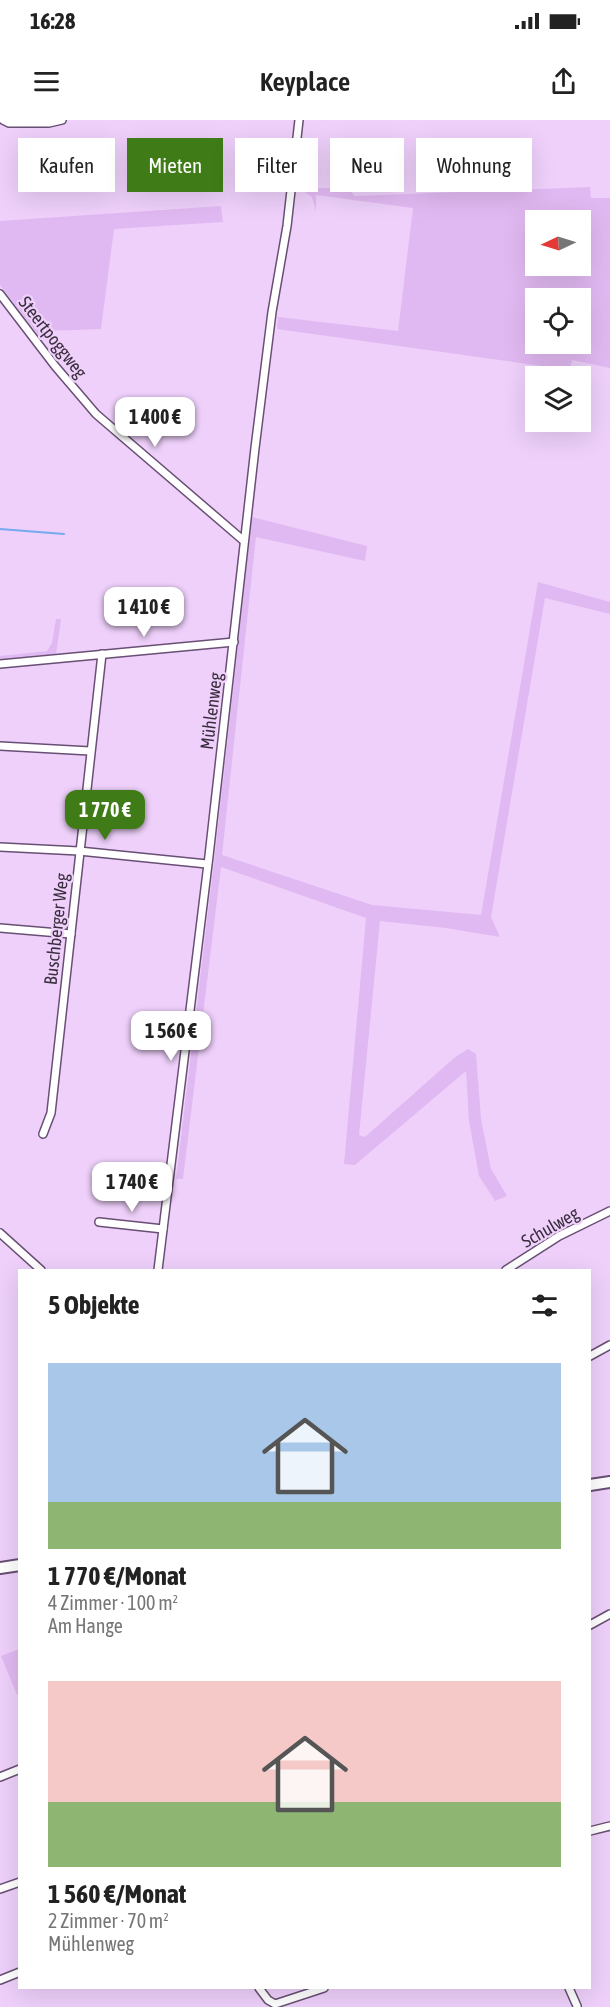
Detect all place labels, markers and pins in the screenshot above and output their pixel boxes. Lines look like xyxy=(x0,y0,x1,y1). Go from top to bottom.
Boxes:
pin: 1 400 € xyxy=(100,397,210,448)
pin: 1 410 € xyxy=(89,587,199,638)
pin: 1 770 € xyxy=(50,790,160,841)
pin: 1 560 € xyxy=(116,1011,226,1062)
pin: 1 740 € xyxy=(77,1162,187,1213)

